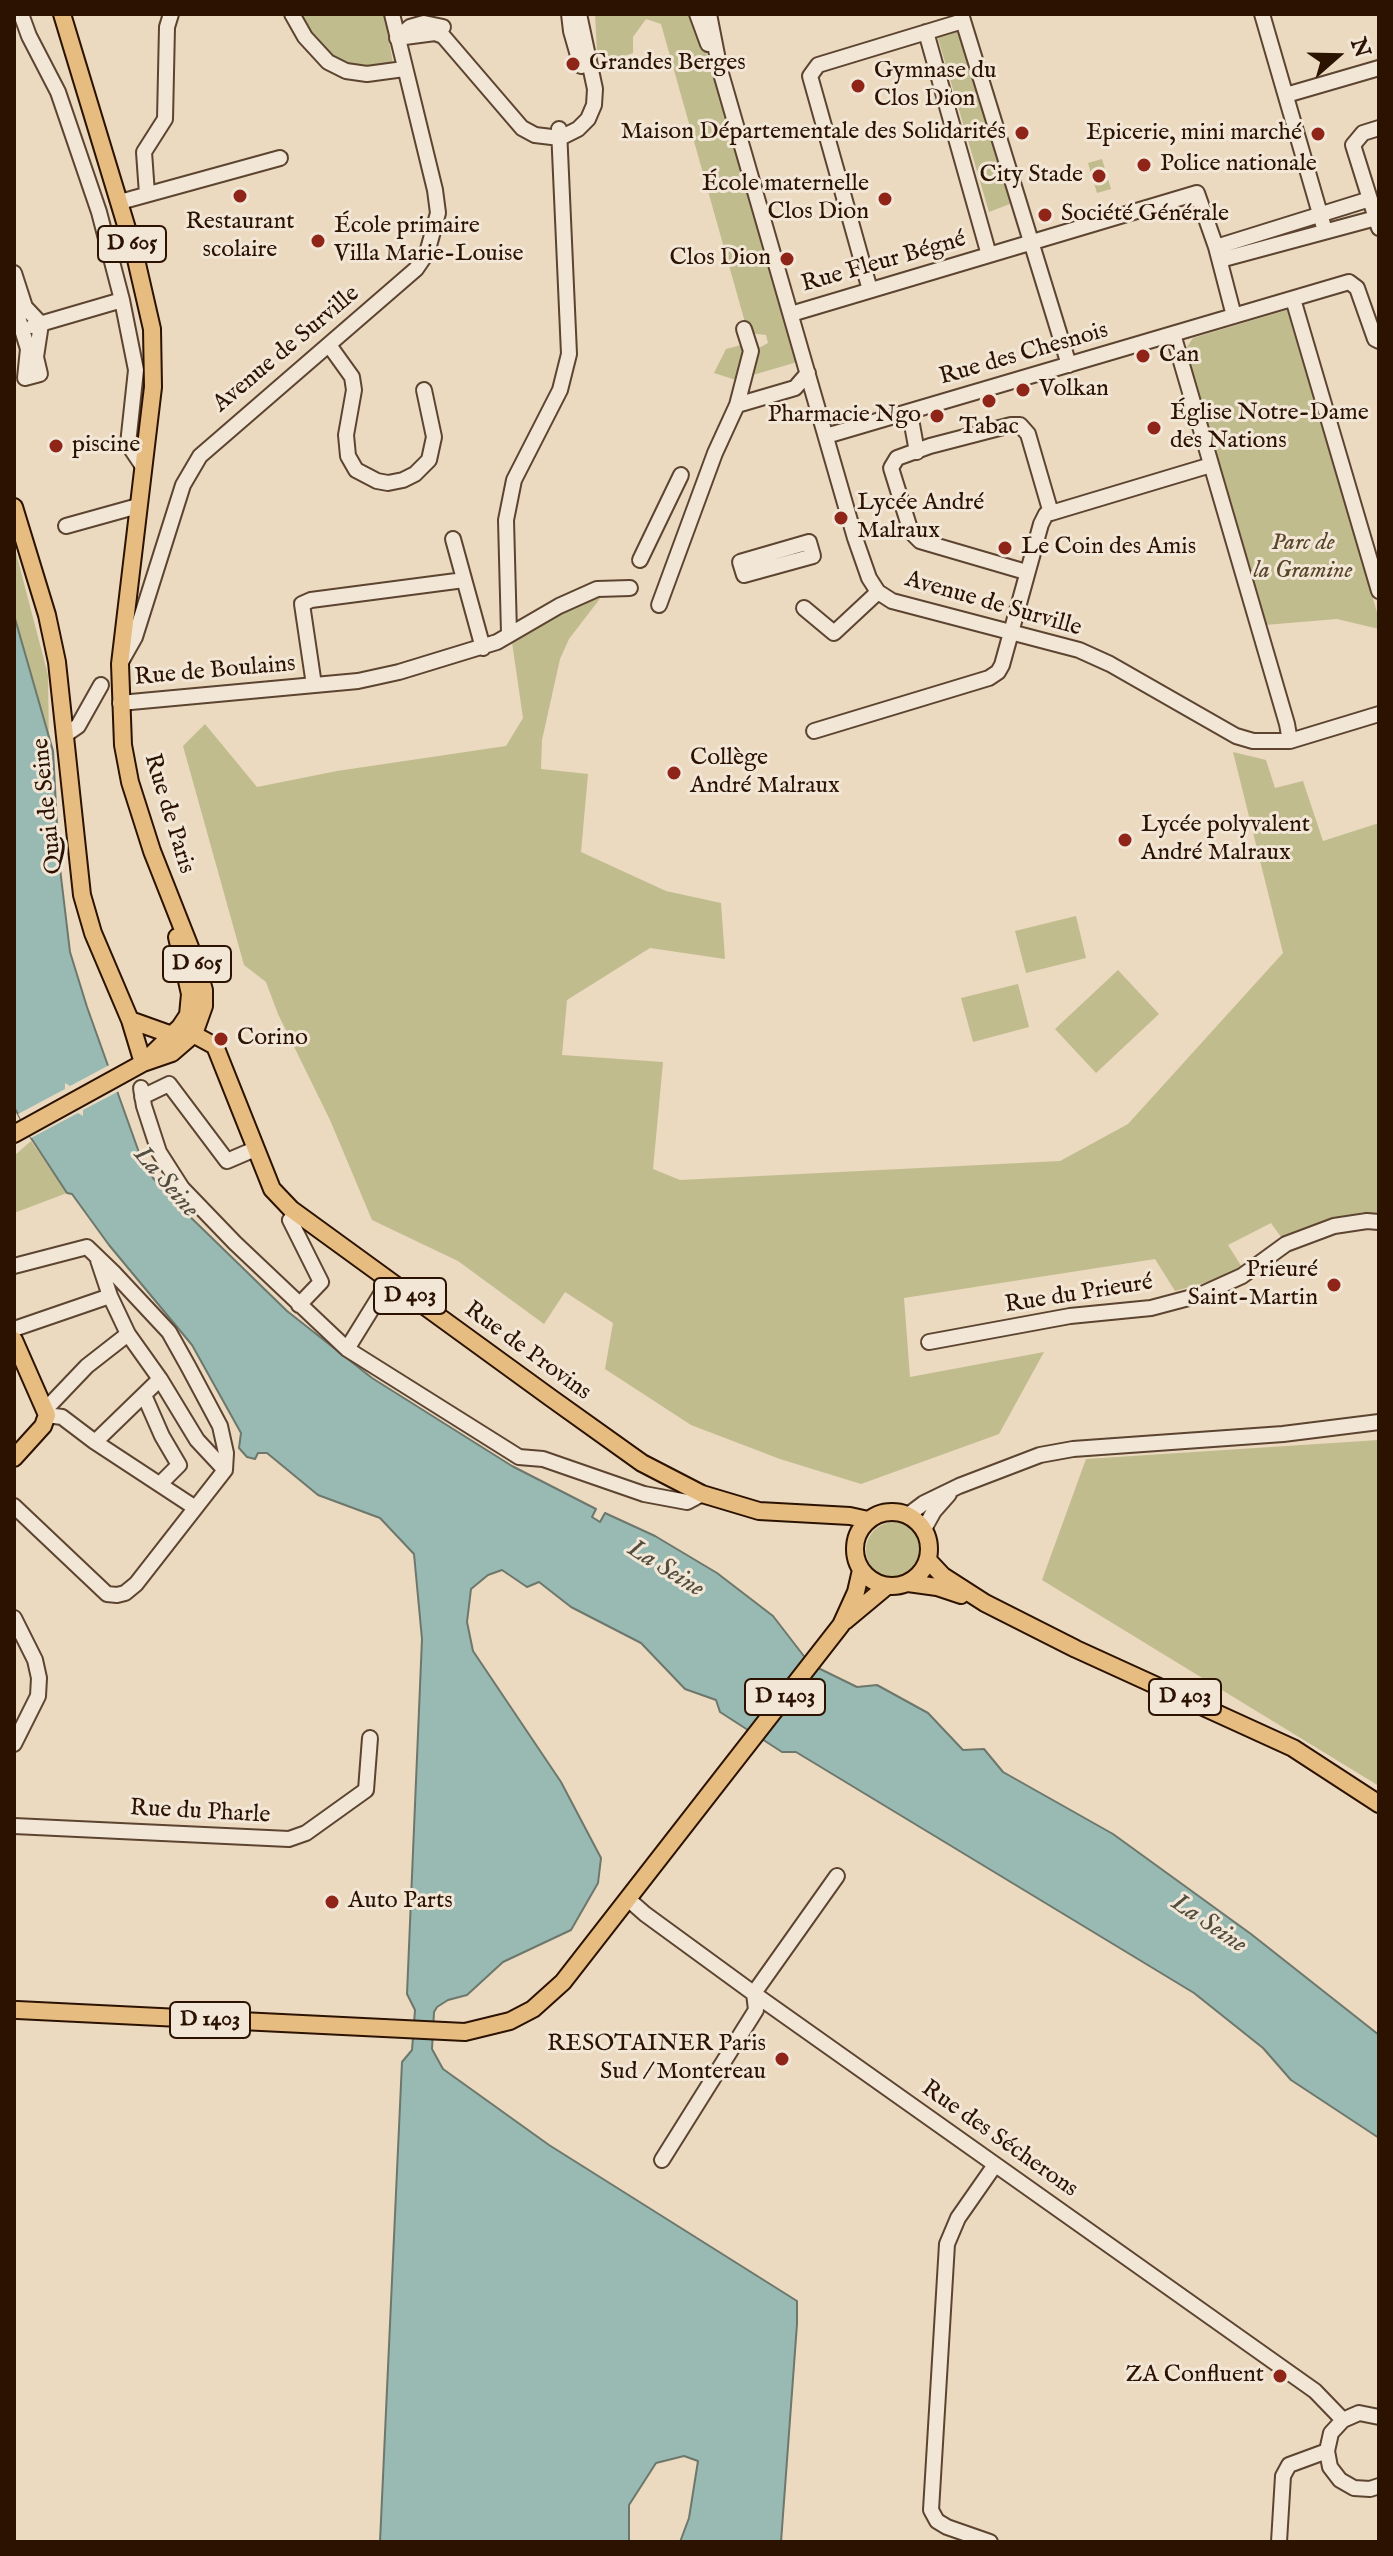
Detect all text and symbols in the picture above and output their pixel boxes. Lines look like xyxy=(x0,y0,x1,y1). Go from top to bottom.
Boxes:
north arrow xyxy=(1297,16,1377,96)
text: N xyxy=(1343,34,1376,62)
place label: Grandes Berges xyxy=(589,50,746,78)
marker: Grandes Berges xyxy=(564,55,582,73)
place label: Gymnase du Clos Dion xyxy=(874,58,997,114)
marker: Gymnase du Clos Dion xyxy=(849,77,867,95)
place label: Maison Départementale des Solidarités xyxy=(621,119,1006,147)
place label: Epicerie, mini marché xyxy=(1086,120,1302,148)
marker: Maison Départementale des Solidarités xyxy=(1013,124,1031,142)
marker: Epicerie, mini marché xyxy=(1309,125,1327,143)
place label: Police nationale xyxy=(1160,151,1317,179)
marker: Police nationale xyxy=(1135,156,1153,174)
place label: City Stade xyxy=(980,162,1083,190)
marker: City Stade xyxy=(1090,167,1108,185)
place label: École maternelle Clos Dion xyxy=(702,171,869,227)
marker: Restaurant scolaire xyxy=(231,187,249,205)
marker: École maternelle Clos Dion xyxy=(876,190,894,208)
place label: Société Générale xyxy=(1061,201,1229,229)
marker: Société Générale xyxy=(1036,206,1054,224)
place label: Restaurant scolaire xyxy=(186,209,294,265)
place label: École primaire Villa Marie-Louise xyxy=(334,213,524,269)
road number: D 605 xyxy=(98,226,166,262)
street label: Rue Fleur Bégné xyxy=(798,226,970,300)
marker: École primaire Villa Marie-Louise xyxy=(309,232,327,250)
place label: Clos Dion xyxy=(670,245,771,273)
marker: Clos Dion xyxy=(778,250,796,268)
street label: Avenue de Surville xyxy=(208,280,366,420)
street label: Rue des Chesnois xyxy=(936,317,1112,393)
place label: Can xyxy=(1159,342,1199,370)
marker: Can xyxy=(1134,347,1152,365)
place label: Volkan xyxy=(1039,376,1109,404)
marker: Volkan xyxy=(1014,381,1032,399)
marker: Tabac xyxy=(980,392,998,410)
place label: Église Notre-Dame des Nations xyxy=(1170,400,1369,456)
place label: Pharmacie Ngo xyxy=(767,402,921,430)
marker: Pharmacie Ngo xyxy=(928,407,946,425)
place label: Tabac xyxy=(959,414,1019,442)
marker: Église Notre-Dame des Nations xyxy=(1145,419,1163,437)
place label: piscine xyxy=(72,432,140,460)
marker: piscine xyxy=(47,437,65,455)
place label: Lycée André Malraux xyxy=(857,490,984,546)
marker: Lycée André Malraux xyxy=(832,509,850,527)
park label: Parc de la Gramine xyxy=(1253,530,1353,586)
place label: Le Coin des Amis xyxy=(1021,534,1196,562)
marker: Le Coin des Amis xyxy=(996,539,1014,557)
street label: Avenue de Surville xyxy=(901,566,1085,644)
street label: Rue de Boulains xyxy=(133,651,297,693)
street label: Quai de Seine xyxy=(28,737,70,875)
place label: Collège André Malraux xyxy=(690,745,840,801)
street label: Rue de Paris xyxy=(136,751,200,877)
marker: Collège André Malraux xyxy=(665,764,683,782)
place label: Lycée polyvalent André Malraux xyxy=(1141,812,1310,868)
marker: Lycée polyvalent André Malraux xyxy=(1116,831,1134,849)
road number: D 605 xyxy=(163,946,231,982)
place label: Corino xyxy=(237,1025,308,1053)
marker: Corino xyxy=(212,1030,230,1048)
water label: La Seine xyxy=(125,1141,205,1225)
place label: Prieuré Saint-Martin xyxy=(1188,1257,1318,1313)
street label: Rue du Prieuré xyxy=(1003,1269,1155,1321)
marker: Prieuré Saint-Martin xyxy=(1325,1276,1343,1294)
road number: D 403 xyxy=(374,1278,446,1314)
street label: Rue de Provins xyxy=(458,1296,596,1408)
water label: La Seine xyxy=(621,1534,709,1606)
road number: D 1403 xyxy=(745,1679,825,1715)
road number: D 403 xyxy=(1149,1679,1221,1715)
street label: Rue du Pharle xyxy=(129,1795,271,1831)
place label: Auto Parts xyxy=(348,1888,453,1916)
water label: La Seine xyxy=(1164,1888,1252,1962)
marker: Auto Parts xyxy=(323,1893,341,1911)
road number: D 1403 xyxy=(170,2002,250,2038)
place label: RESOTAINER Paris Sud / Montereau xyxy=(547,2031,766,2087)
marker: RESOTAINER Paris Sud / Montereau xyxy=(773,2050,791,2068)
street label: Rue des Sécherons xyxy=(915,2075,1083,2205)
place label: ZA Confluent xyxy=(1126,2362,1264,2390)
marker: ZA Confluent xyxy=(1271,2367,1289,2385)

